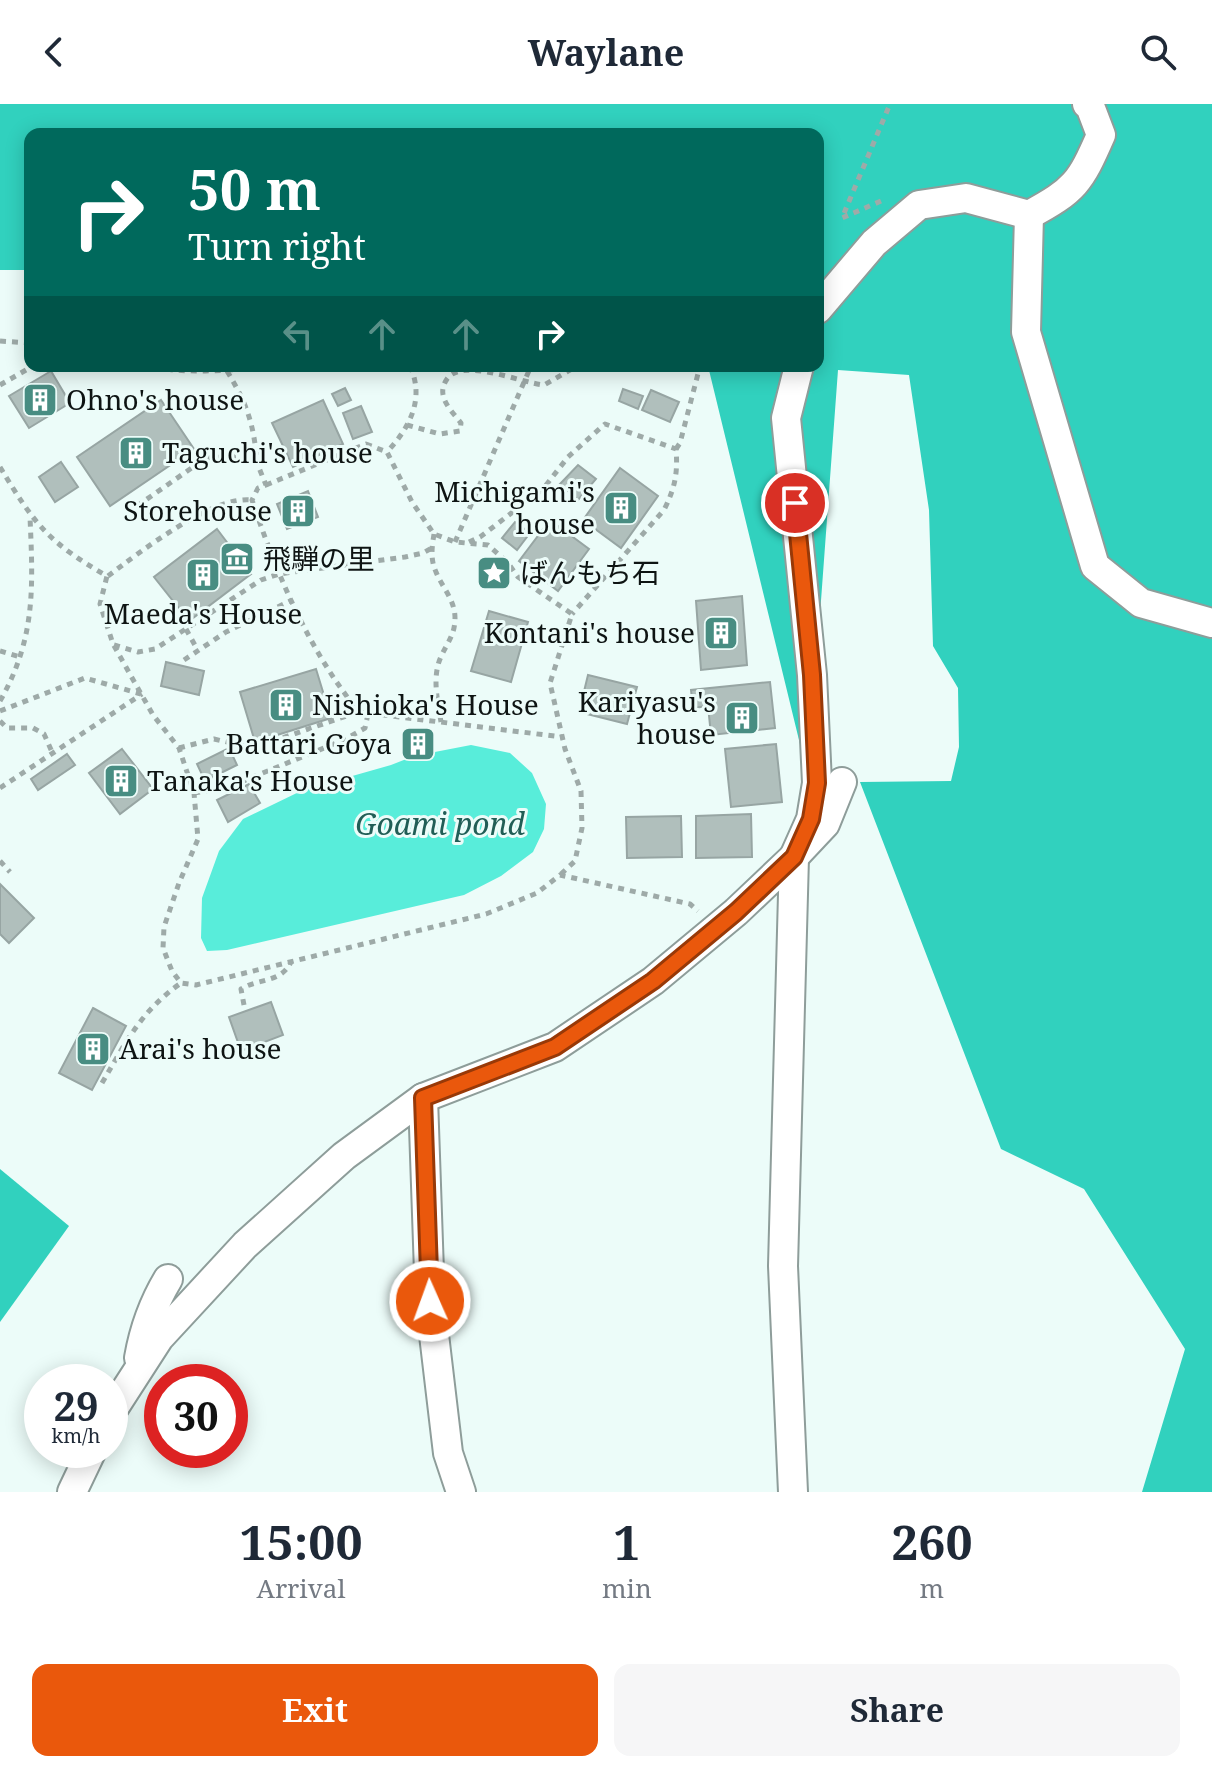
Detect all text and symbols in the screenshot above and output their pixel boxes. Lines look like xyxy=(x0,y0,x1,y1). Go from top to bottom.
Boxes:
text: Waylane xyxy=(528,28,684,77)
icon: back xyxy=(32,30,76,74)
icon: search xyxy=(1136,30,1180,74)
text: 50 m xyxy=(188,150,321,226)
icon: right xyxy=(56,160,160,264)
text: Turn right xyxy=(188,222,366,271)
icon: left xyxy=(276,312,320,356)
icon: ahead xyxy=(360,312,404,356)
icon: ahead xyxy=(444,312,488,356)
icon: right xyxy=(528,312,572,356)
place label: Ohno's house xyxy=(66,380,244,418)
building icon: Ohno's house xyxy=(21,381,59,419)
place label: Taguchi's house xyxy=(162,433,373,471)
building icon: Taguchi's house xyxy=(117,434,155,472)
pin xyxy=(761,469,829,537)
place label: Michigami's house xyxy=(434,472,595,542)
icon: arrive xyxy=(773,481,817,525)
building icon: Michigami's house xyxy=(602,489,640,527)
place label: Storehouse xyxy=(123,491,272,529)
building icon: Storehouse xyxy=(279,492,317,530)
place label: 飛騨の里 xyxy=(263,539,375,577)
museum icon: 飛騨の里 xyxy=(218,540,256,578)
place label: ばんもち石 xyxy=(520,553,660,591)
place icon: ばんもち石 xyxy=(475,554,513,592)
building icon: Maeda's House xyxy=(184,556,222,594)
place label: Maeda's House xyxy=(104,594,302,632)
place label: Kontani's house xyxy=(484,613,695,651)
building icon: Kontani's house xyxy=(702,614,740,652)
place label: Kariyasu's house xyxy=(578,682,716,752)
place label: Nishioka's House xyxy=(312,685,539,723)
building icon: Nishioka's House xyxy=(267,686,305,724)
building icon: Kariyasu's house xyxy=(723,699,761,737)
place label: Battari Goya xyxy=(226,724,392,762)
building icon: Battari Goya xyxy=(399,725,437,763)
place label: Tanaka's House xyxy=(147,761,354,799)
building icon: Tanaka's House xyxy=(102,762,140,800)
water label: Goami pond xyxy=(355,803,525,844)
place label: Arai's house xyxy=(119,1029,282,1067)
building icon: Arai's house xyxy=(74,1030,112,1068)
position arrow xyxy=(388,1259,472,1343)
speed limit sign: 30 xyxy=(144,1364,248,1468)
text: 29 xyxy=(53,1378,99,1433)
text: km/h xyxy=(51,1422,101,1449)
text: 15:00 xyxy=(239,1509,363,1574)
text: 1 xyxy=(613,1509,640,1574)
text: 260 xyxy=(891,1509,973,1574)
text: Arrival xyxy=(257,1570,345,1606)
text: min xyxy=(602,1570,652,1606)
text: m xyxy=(920,1570,944,1606)
button: Exit xyxy=(32,1664,598,1756)
button: Share xyxy=(614,1664,1180,1756)

